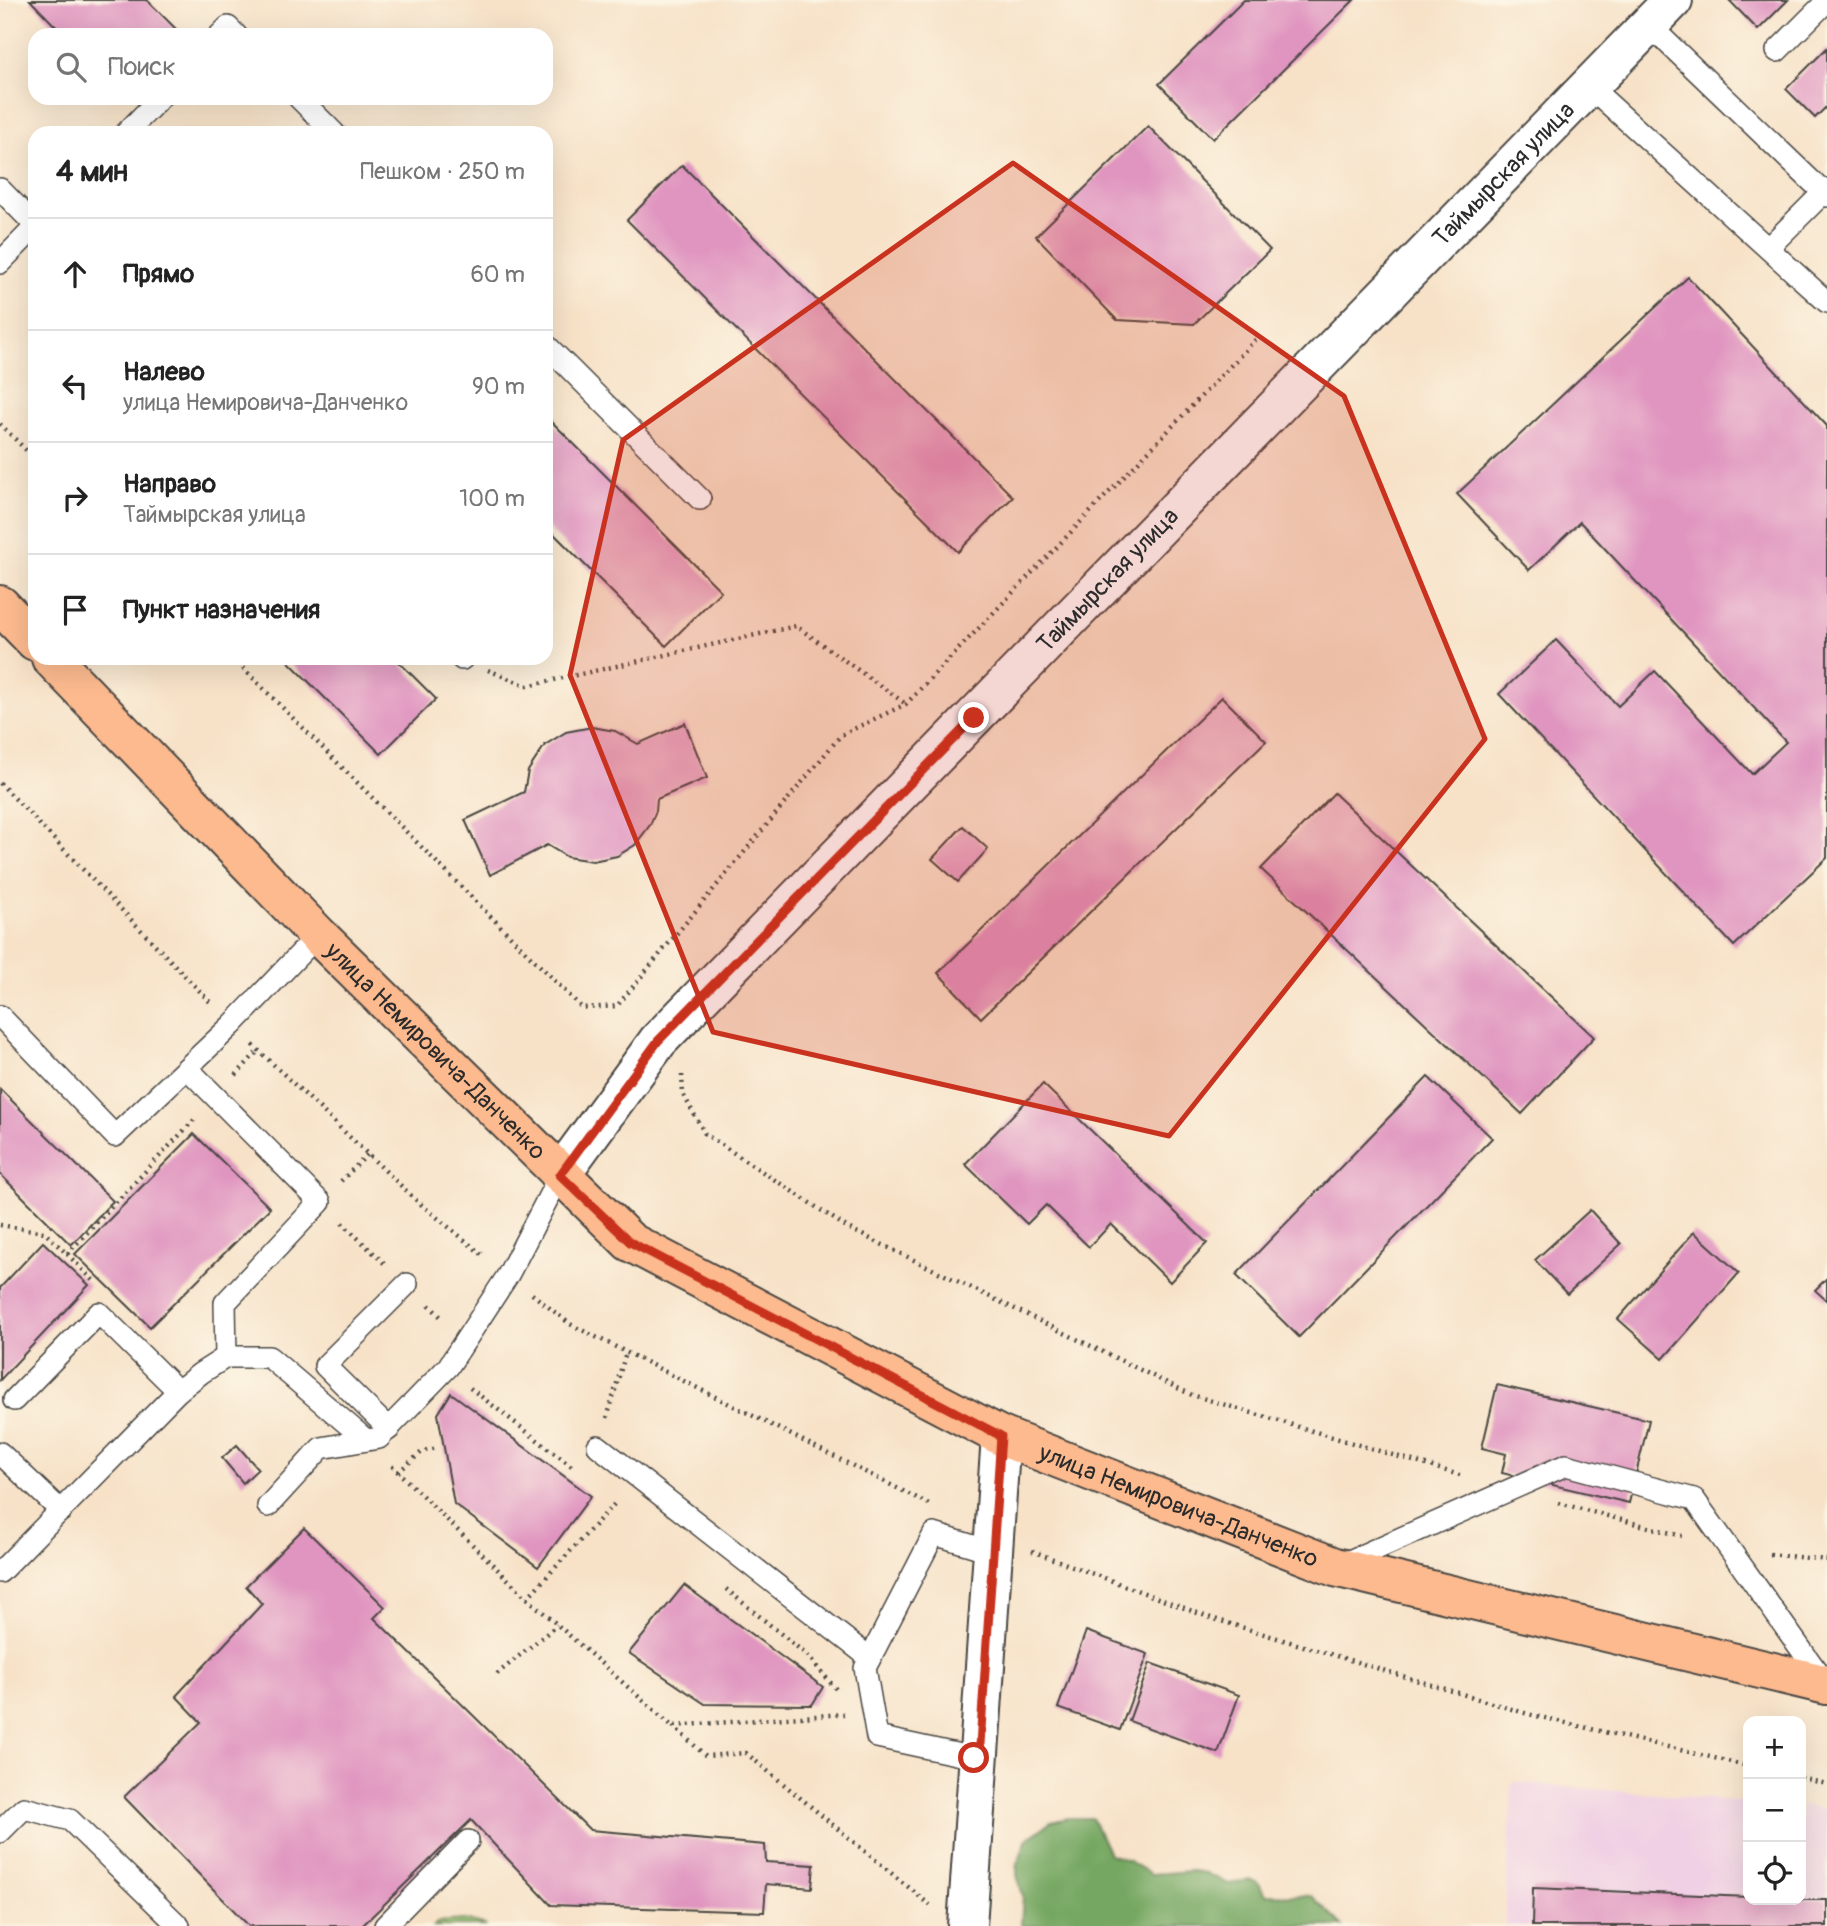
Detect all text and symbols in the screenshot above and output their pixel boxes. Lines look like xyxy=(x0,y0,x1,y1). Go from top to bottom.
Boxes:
search box xyxy=(28,28,553,105)
icon: search xyxy=(52,48,90,86)
text: Поиск xyxy=(108,51,176,83)
street label: Таймырская улица xyxy=(1426,96,1580,252)
text: 4 мин xyxy=(56,153,128,190)
text: Пешком · 250 m xyxy=(360,157,525,186)
icon: ahead xyxy=(56,255,94,293)
text: Прямо xyxy=(123,258,194,290)
text: 60 m xyxy=(470,260,525,289)
text: Налево xyxy=(123,356,205,388)
icon: left xyxy=(56,367,94,405)
text: 90 m xyxy=(472,372,525,401)
text: улица Немировича-Данченко xyxy=(123,388,408,417)
text: Направо xyxy=(123,468,216,500)
icon: right xyxy=(56,479,94,517)
text: 100 m xyxy=(459,484,525,513)
text: Таймырская улица xyxy=(123,500,306,529)
street label: Таймырская улица xyxy=(1031,502,1185,658)
icon: arrive xyxy=(56,591,94,629)
text: Пункт назначения xyxy=(123,594,320,626)
route end xyxy=(958,702,989,733)
street label: улица Немировича-Данченко xyxy=(319,936,552,1166)
street label: улица Немировича-Данченко xyxy=(1034,1438,1323,1574)
map controls xyxy=(1743,1716,1806,1905)
button: + xyxy=(1743,1716,1806,1779)
route start xyxy=(958,1742,989,1773)
button: − xyxy=(1743,1779,1806,1842)
button: locate xyxy=(1743,1842,1806,1905)

